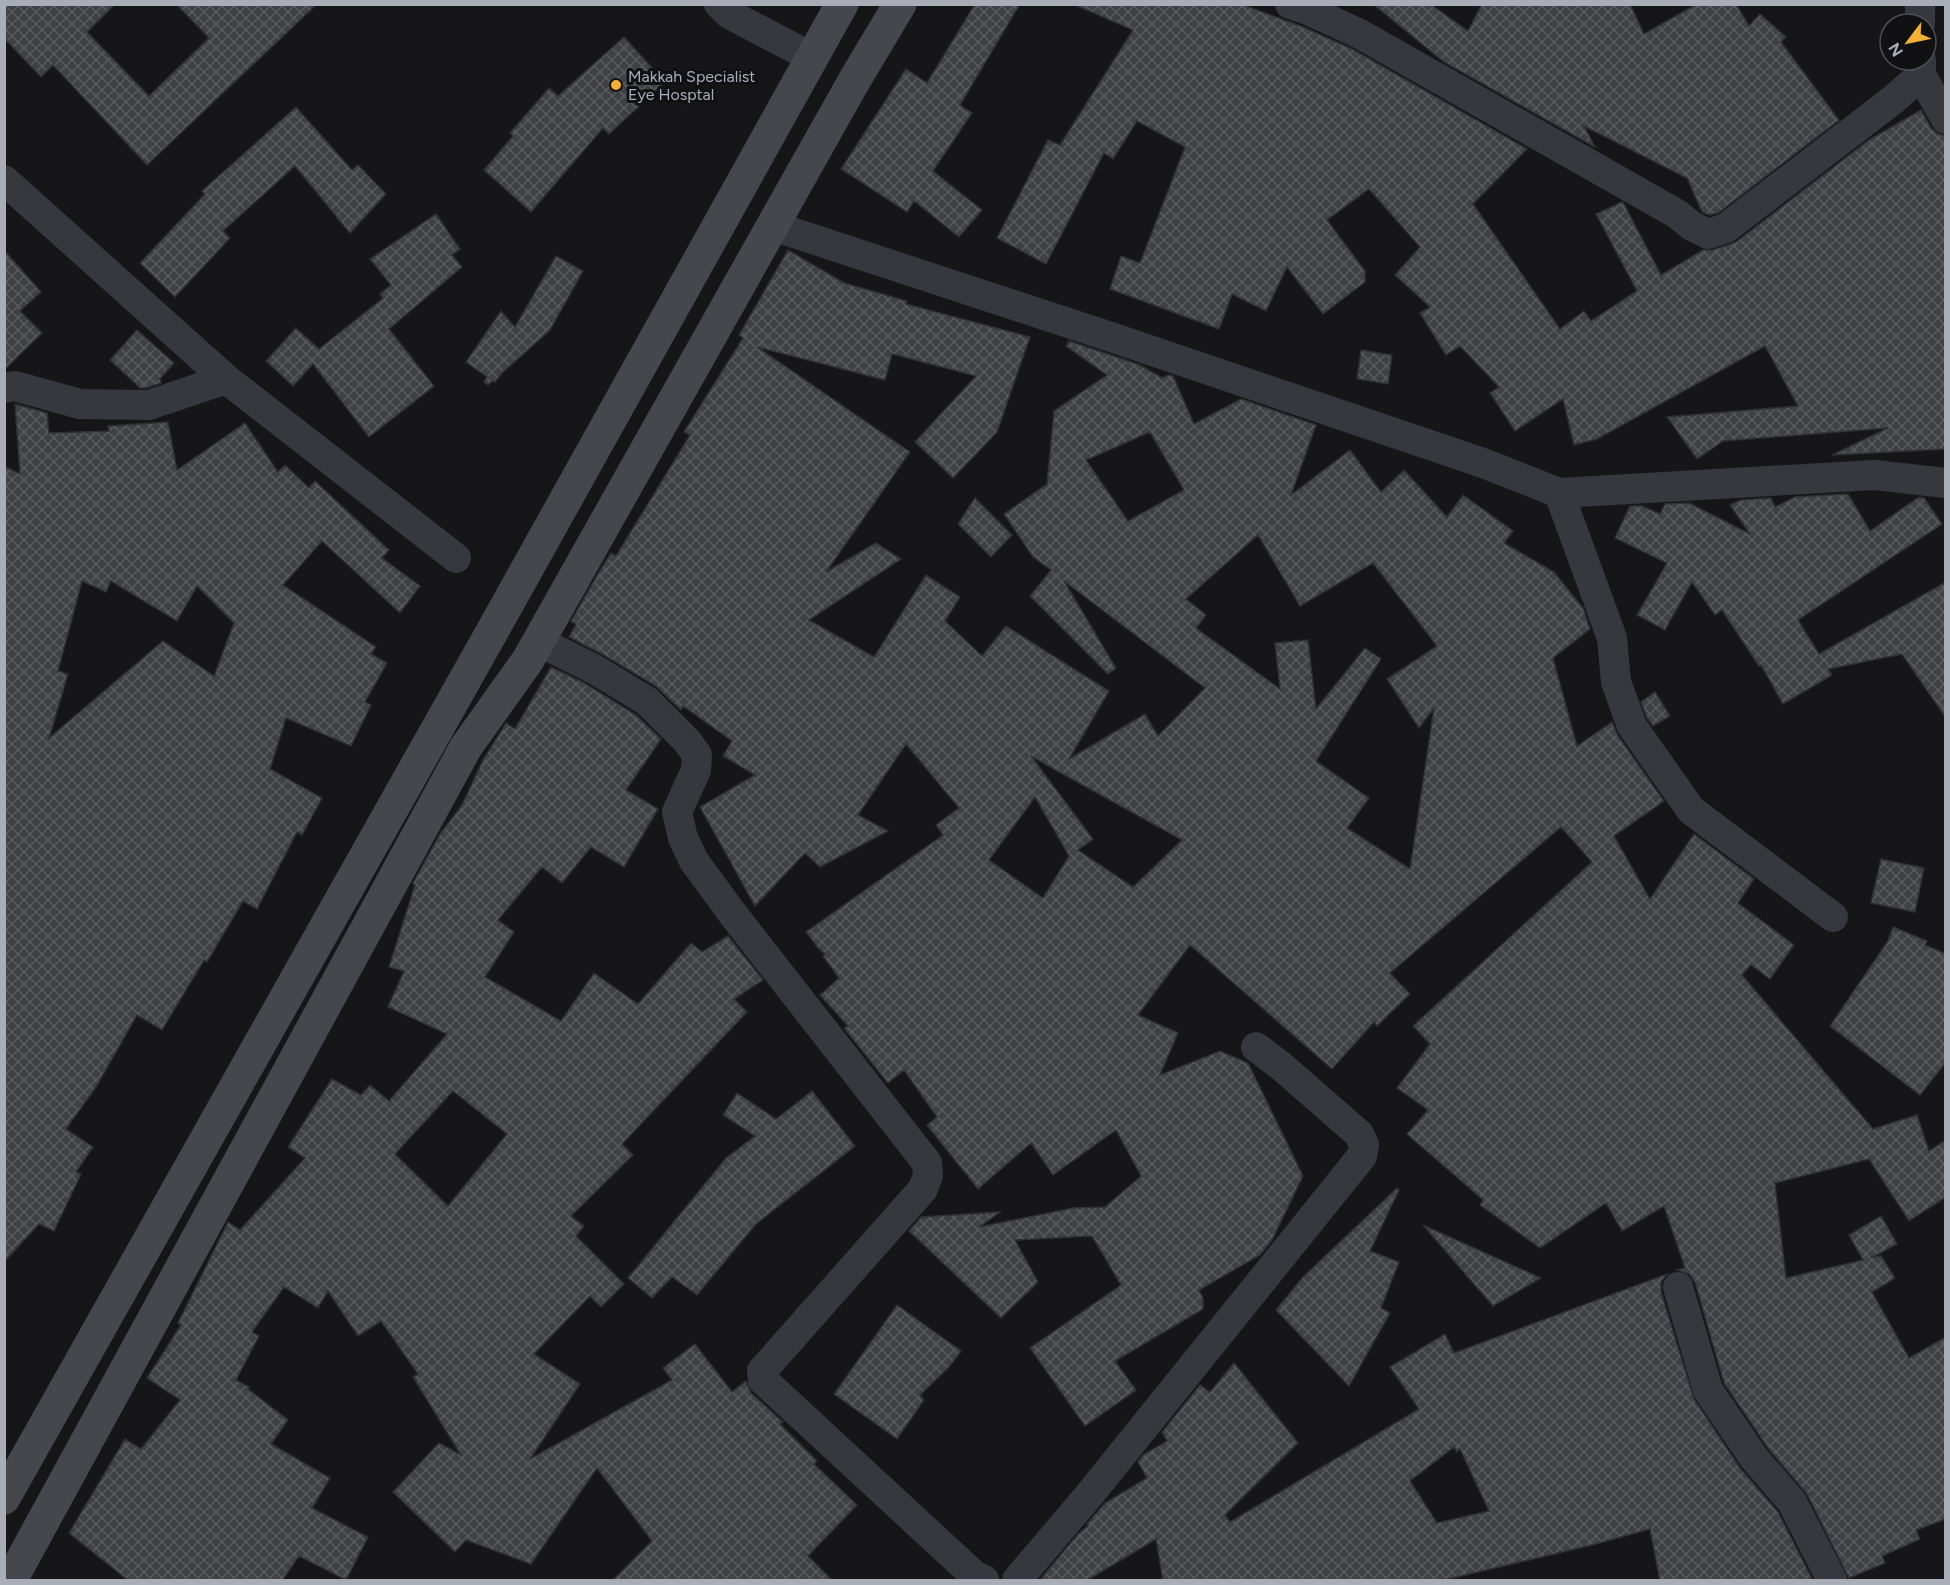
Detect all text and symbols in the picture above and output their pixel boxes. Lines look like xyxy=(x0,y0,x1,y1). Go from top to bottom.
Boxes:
north arrow xyxy=(1878,12,1938,72)
text: N xyxy=(1884,39,1907,60)
place label: Makkah Specialist Eye Hosptal xyxy=(628,67,755,104)
marker: Makkah Specialist Eye Hosptal xyxy=(609,78,623,92)

